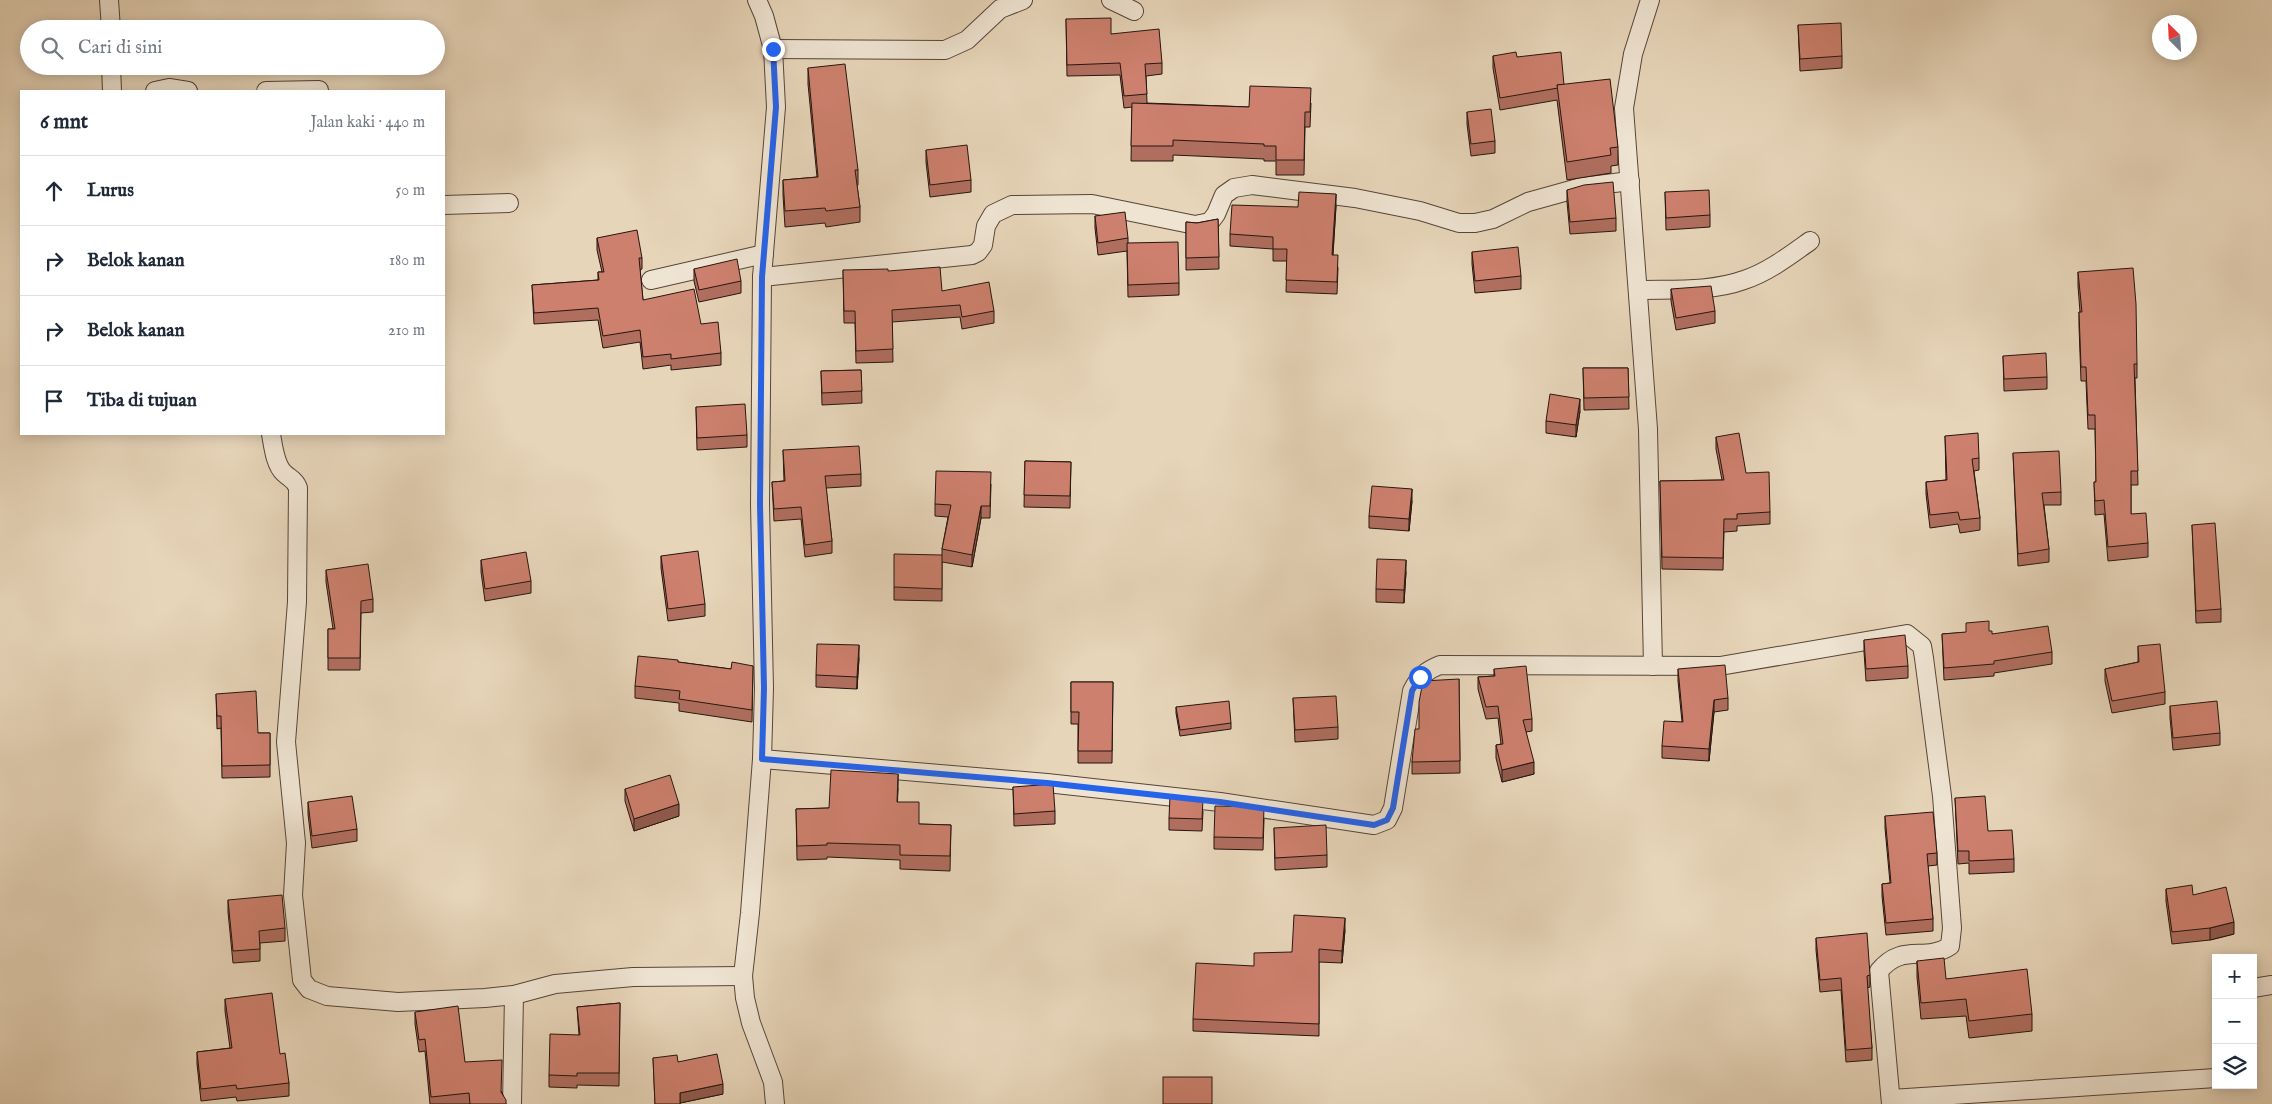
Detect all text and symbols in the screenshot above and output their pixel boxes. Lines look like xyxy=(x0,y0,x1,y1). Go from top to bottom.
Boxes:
north arrow xyxy=(2152,15,2197,60)
search box xyxy=(20,20,445,75)
icon: search xyxy=(38,34,66,62)
text: Cari di sini xyxy=(78,36,162,60)
route end xyxy=(762,38,785,61)
text: 6 mnt xyxy=(40,109,88,136)
text: Jalan kaki · 440 m xyxy=(310,113,425,133)
icon: ahead xyxy=(40,177,68,205)
text: Lurus xyxy=(87,179,134,203)
text: 50 m xyxy=(396,181,425,201)
icon: right xyxy=(40,247,68,275)
text: Belok kanan xyxy=(87,249,185,273)
text: 180 m xyxy=(389,251,425,271)
icon: right xyxy=(40,317,68,345)
text: Belok kanan xyxy=(87,319,185,343)
text: 210 m xyxy=(388,321,425,341)
icon: arrive xyxy=(40,387,68,415)
text: Tiba di tujuan xyxy=(87,389,197,413)
route start xyxy=(1409,666,1432,689)
map controls xyxy=(2212,954,2257,1089)
button: + xyxy=(2212,954,2257,999)
button: − xyxy=(2212,999,2257,1044)
button: layers xyxy=(2212,1044,2257,1089)

